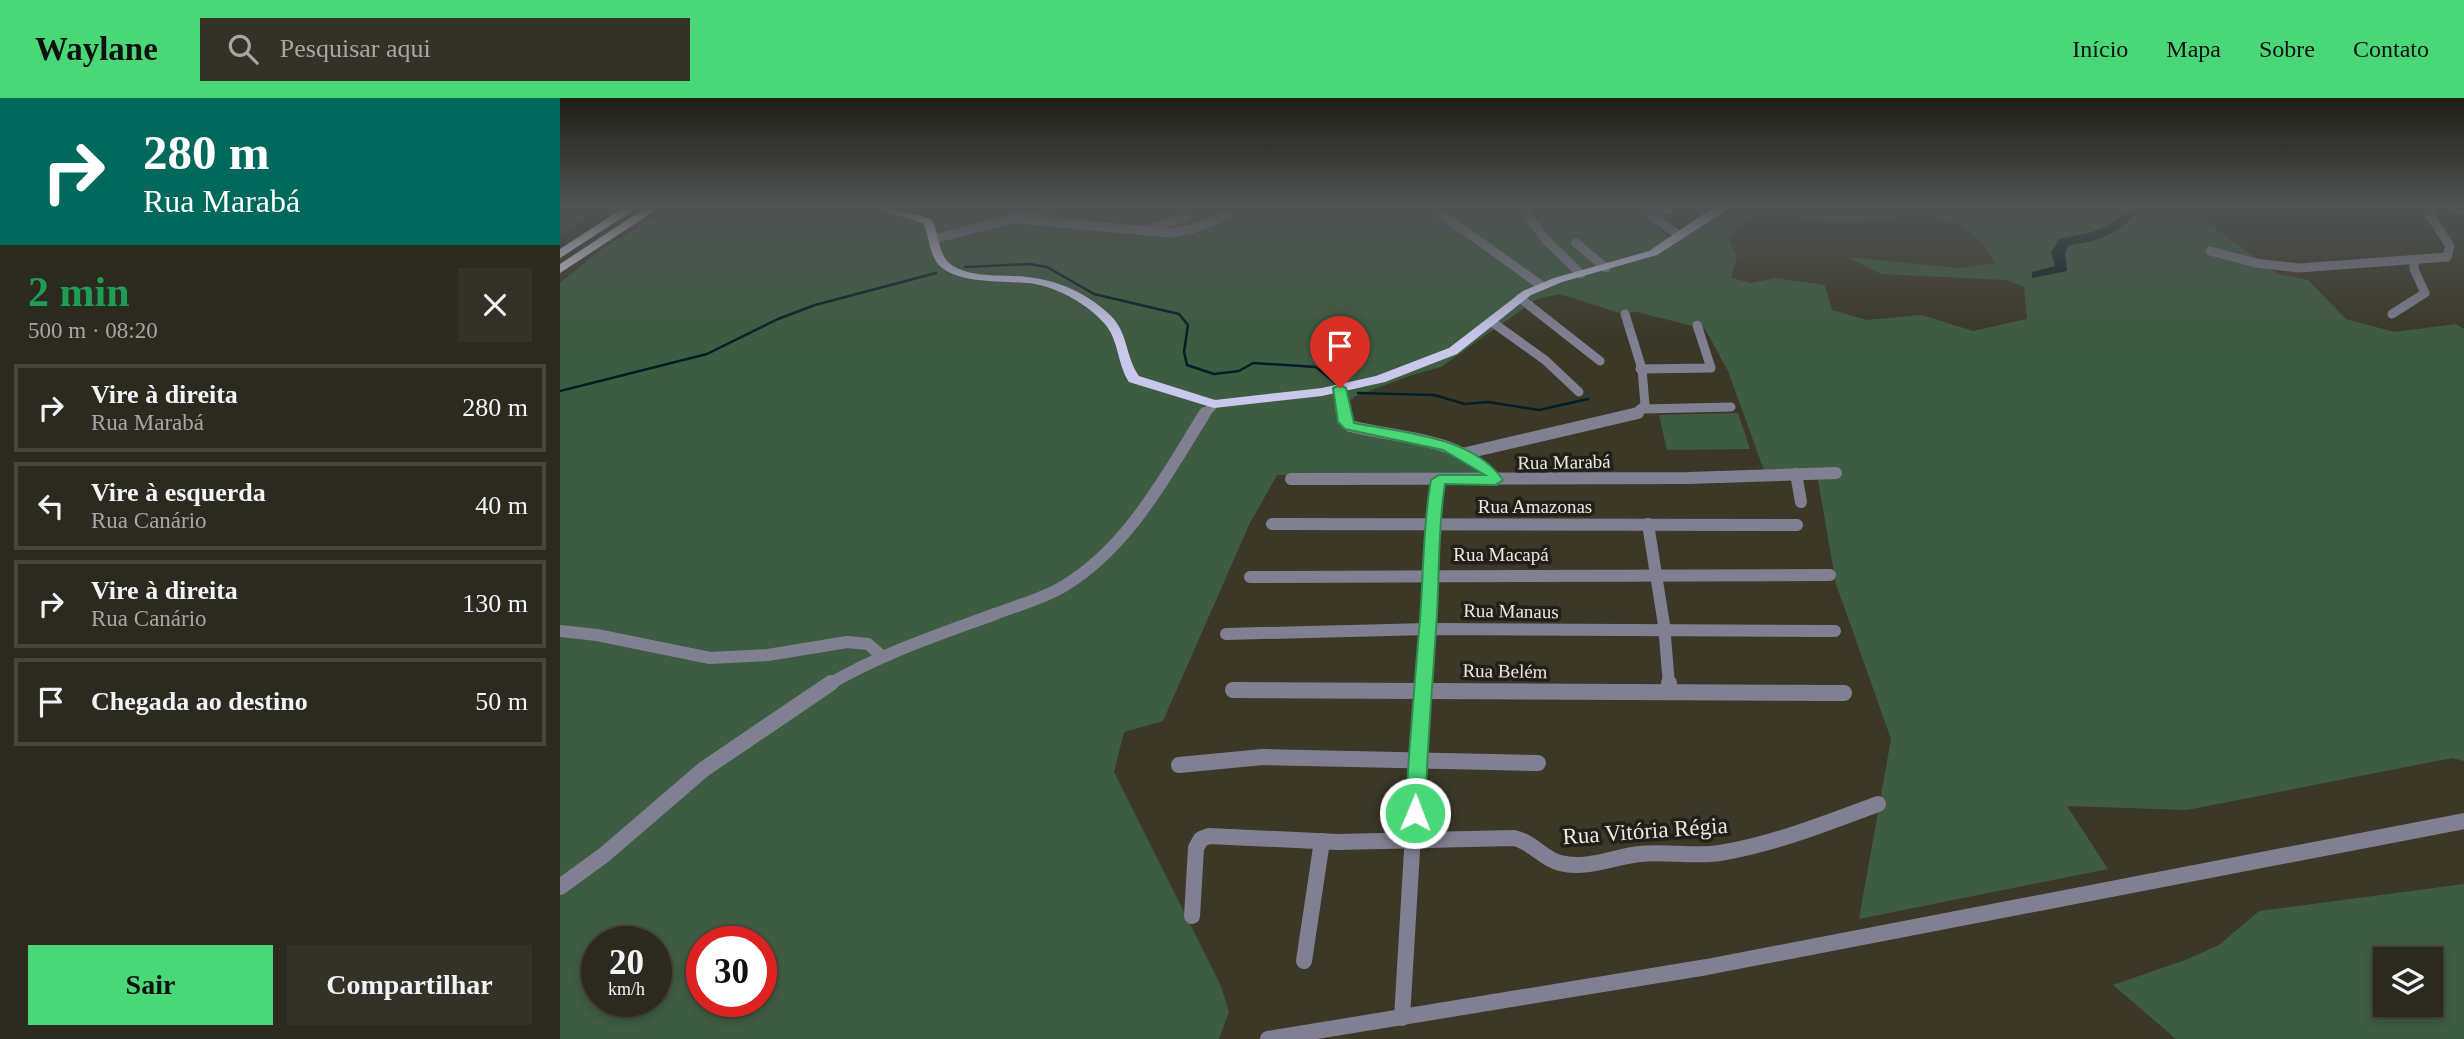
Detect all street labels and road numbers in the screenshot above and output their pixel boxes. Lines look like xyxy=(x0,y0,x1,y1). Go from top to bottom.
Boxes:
street label: Rua Marabá xyxy=(1517,451,1611,473)
street label: Rua Amazonas xyxy=(1478,496,1592,517)
street label: Rua Macapá xyxy=(1453,544,1549,565)
street label: Rua Manaus xyxy=(1463,600,1559,622)
street label: Rua Belém xyxy=(1462,660,1548,682)
street label: Rua Vitória Régia xyxy=(1562,813,1728,849)

